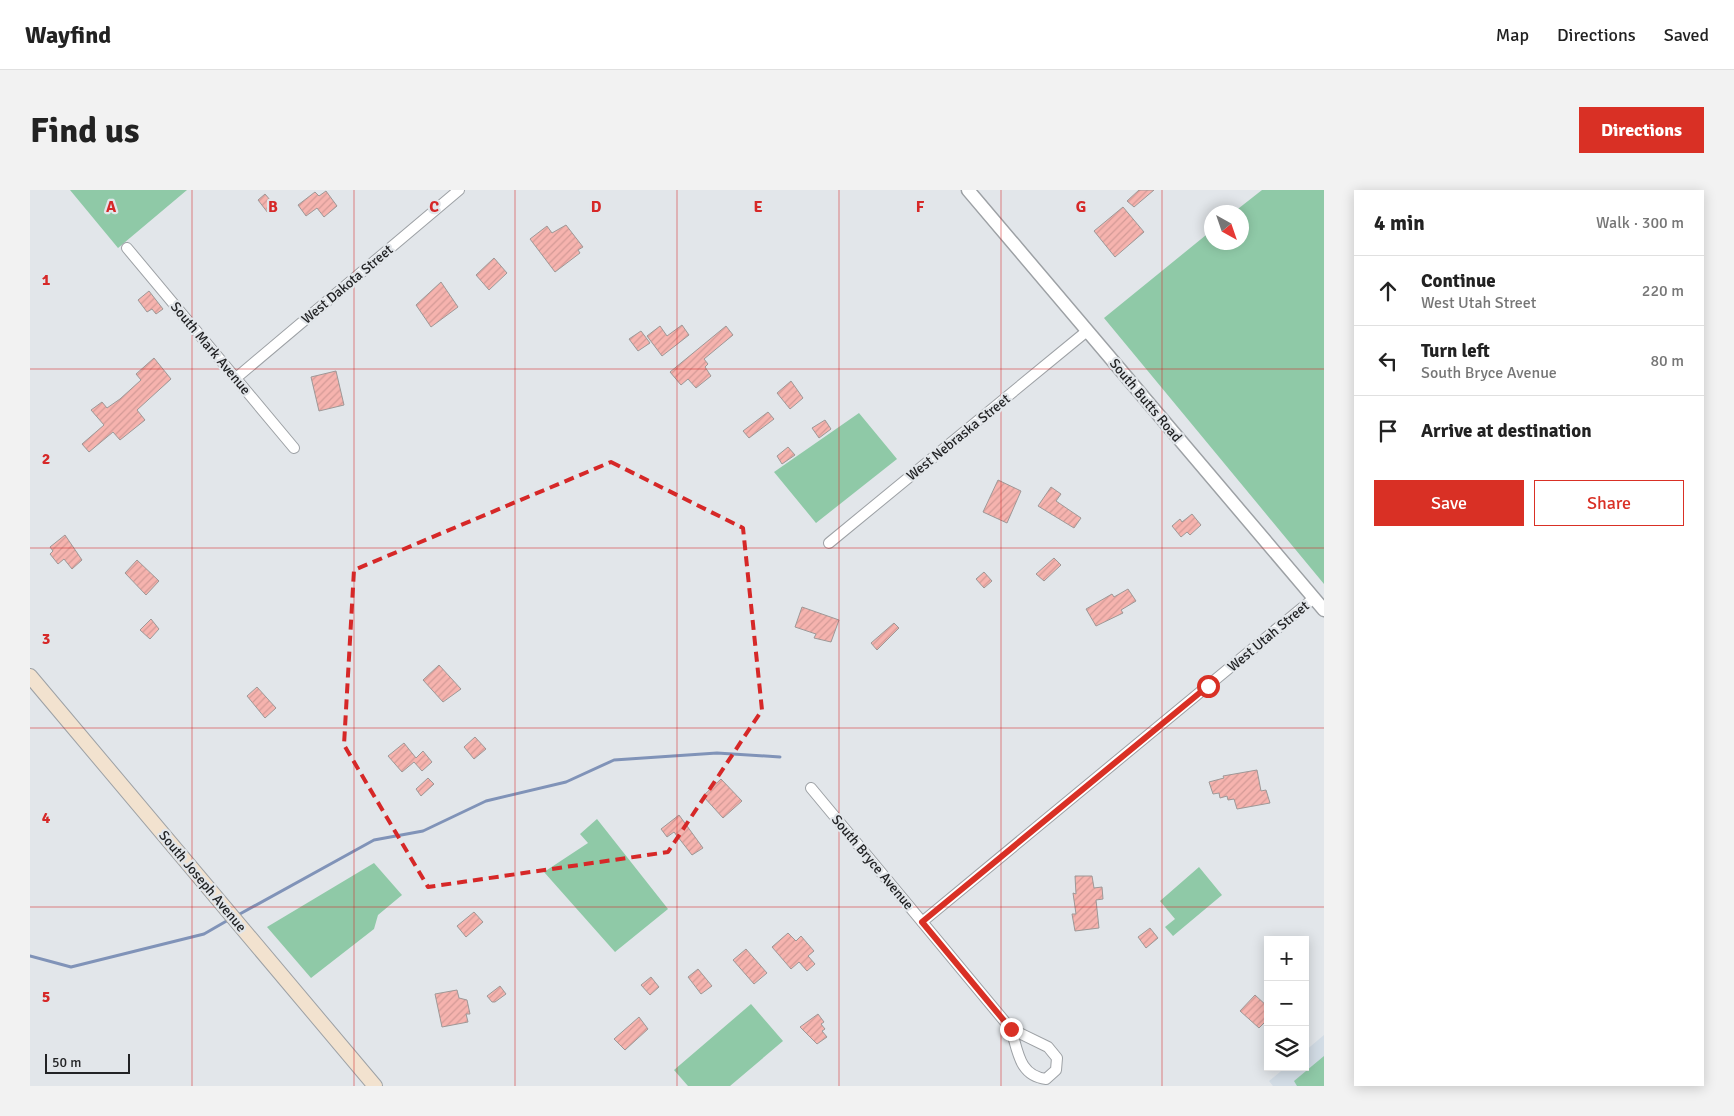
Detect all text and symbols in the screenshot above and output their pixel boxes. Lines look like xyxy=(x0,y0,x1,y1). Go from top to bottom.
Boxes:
text: Wayfind xyxy=(25,20,111,50)
text: Map xyxy=(1496,24,1529,46)
text: Directions xyxy=(1557,24,1636,46)
text: Saved xyxy=(1664,24,1709,46)
button: Directions xyxy=(1579,107,1704,153)
text: Find us xyxy=(30,109,140,152)
text: A xyxy=(106,197,117,217)
text: B xyxy=(268,197,278,217)
text: C xyxy=(429,197,439,217)
text: D xyxy=(591,197,602,217)
text: E xyxy=(753,197,763,217)
text: F xyxy=(916,197,925,217)
text: G xyxy=(1076,197,1086,217)
north arrow xyxy=(1204,205,1249,250)
text: 4 min xyxy=(1374,210,1425,236)
text: Walk · 300 m xyxy=(1596,213,1684,233)
street label: West Dakota Street xyxy=(298,241,397,328)
text: Continue xyxy=(1421,269,1496,293)
text: 1 xyxy=(42,270,51,290)
icon: ahead xyxy=(1374,277,1402,305)
text: 220 m xyxy=(1642,281,1684,301)
text: West Utah Street xyxy=(1421,293,1536,313)
street label: South Mark Avenue xyxy=(167,299,254,398)
text: Turn left xyxy=(1421,339,1490,363)
icon: left xyxy=(1374,347,1402,375)
text: 80 m xyxy=(1650,351,1684,371)
street label: South Butts Road xyxy=(1106,355,1185,445)
text: South Bryce Avenue xyxy=(1421,363,1557,383)
street label: West Nebraska Street xyxy=(903,390,1014,484)
icon: arrive xyxy=(1374,417,1402,445)
text: Arrive at destination xyxy=(1421,419,1592,443)
text: 2 xyxy=(42,449,50,469)
button: Save xyxy=(1374,480,1524,526)
button: Share xyxy=(1534,480,1684,526)
street label: West Utah Street xyxy=(1224,597,1313,675)
text: 3 xyxy=(42,629,50,649)
route start xyxy=(1197,675,1220,698)
text: 4 xyxy=(42,808,51,828)
street label: South Bryce Avenue xyxy=(828,811,917,913)
street label: South Joseph Avenue xyxy=(155,827,250,935)
map controls xyxy=(1264,936,1309,1071)
button: + xyxy=(1264,936,1309,981)
button: − xyxy=(1264,981,1309,1026)
text: 5 xyxy=(42,987,50,1007)
route end xyxy=(1000,1018,1023,1041)
button: layers xyxy=(1264,1026,1309,1071)
scale bar xyxy=(45,1051,130,1074)
text: 50 m xyxy=(52,1054,81,1071)

